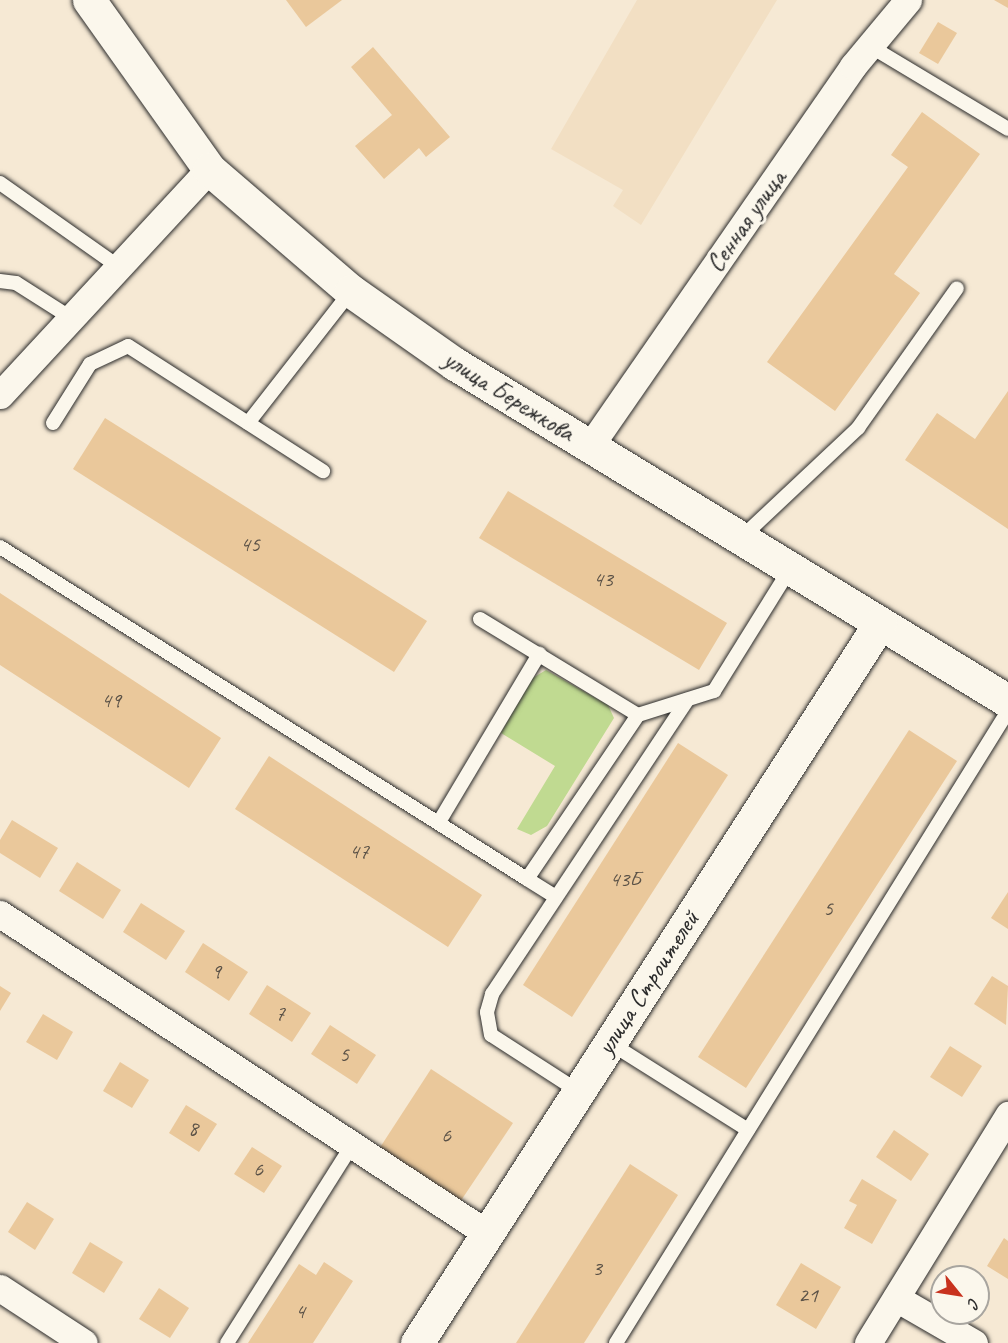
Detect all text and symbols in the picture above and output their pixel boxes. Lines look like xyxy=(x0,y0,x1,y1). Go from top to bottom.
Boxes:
street label: Сенная улица xyxy=(699,164,793,278)
street label: улица Бережкова xyxy=(438,344,580,448)
house number: 45 xyxy=(240,532,260,558)
house number: 43 xyxy=(593,567,613,593)
house number: 49 xyxy=(101,688,121,714)
house number: 47 xyxy=(349,839,369,865)
house number: 43Б xyxy=(610,867,640,893)
house number: 5 xyxy=(823,896,833,922)
street label: улица Строителей xyxy=(590,906,706,1060)
house number: 9 xyxy=(211,959,221,985)
house number: 7 xyxy=(275,1001,285,1027)
house number: 5 xyxy=(339,1042,349,1068)
house number: 8 xyxy=(188,1116,198,1142)
house number: 6 xyxy=(441,1123,451,1149)
house number: 6 xyxy=(253,1157,263,1183)
house number: 3 xyxy=(592,1256,602,1282)
north arrow xyxy=(930,1265,990,1325)
house number: 21 xyxy=(798,1283,818,1309)
text: С xyxy=(963,1295,984,1311)
house number: 4 xyxy=(295,1299,305,1325)

